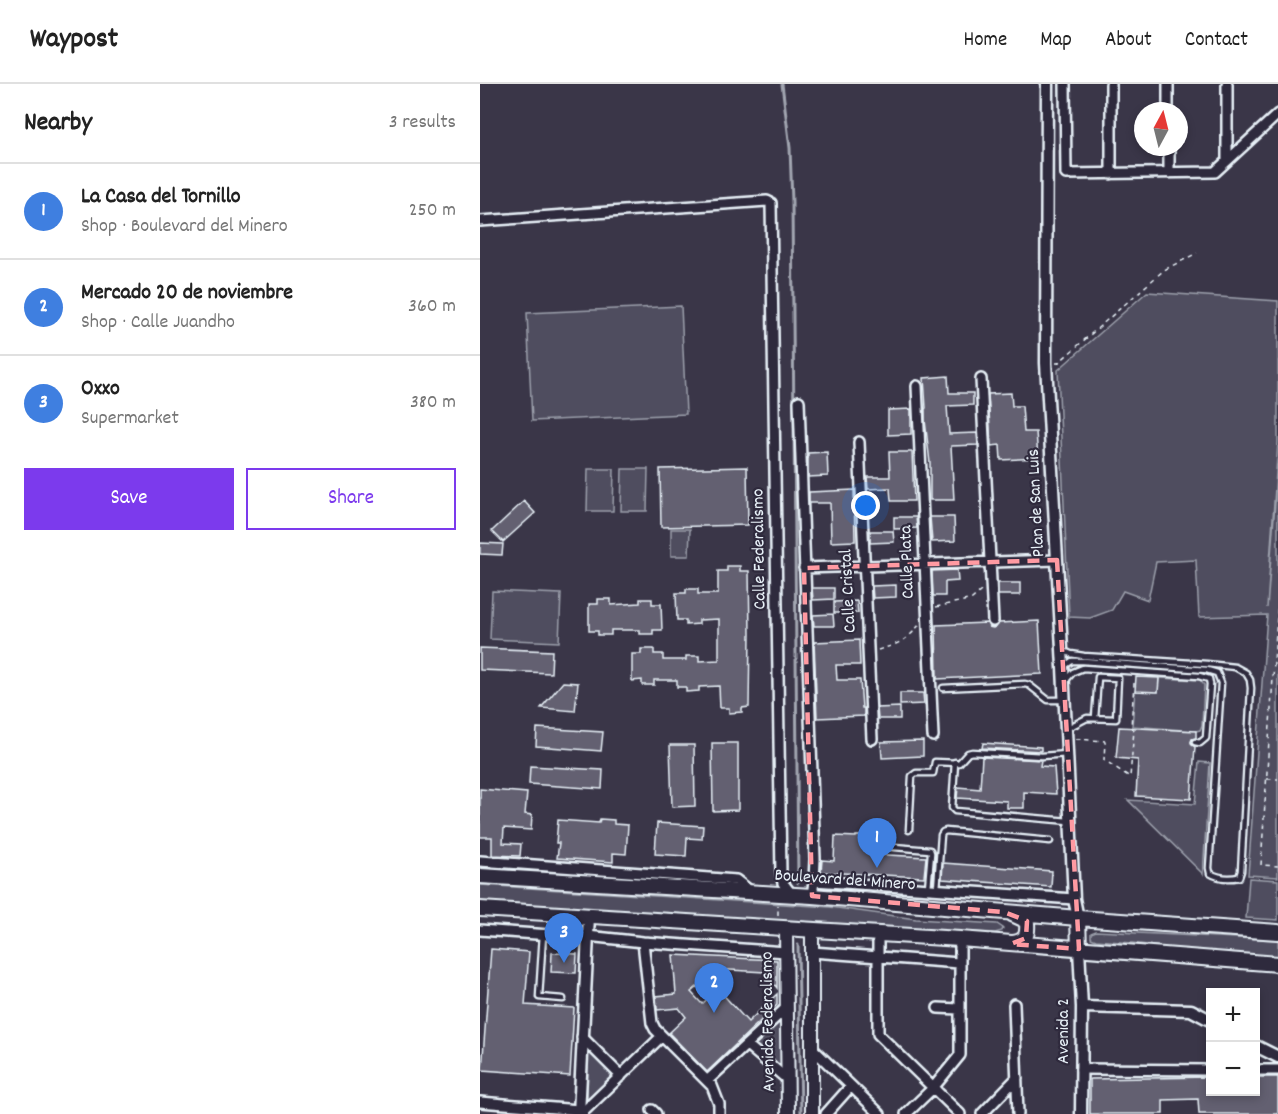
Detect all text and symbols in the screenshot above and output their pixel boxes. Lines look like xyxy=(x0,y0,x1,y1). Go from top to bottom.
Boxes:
text: Waypost xyxy=(30,21,118,61)
text: Home xyxy=(963,26,1007,56)
text: Map xyxy=(1040,26,1072,56)
text: About xyxy=(1105,26,1152,56)
text: Contact xyxy=(1185,26,1248,56)
north arrow xyxy=(1134,102,1188,156)
text: Nearby xyxy=(24,105,92,142)
text: 3 results xyxy=(389,109,456,137)
text: La Casa del Tornillo xyxy=(81,182,241,213)
text: 1 xyxy=(41,197,46,225)
text: 250 m xyxy=(409,197,456,225)
text: Shop · Boulevard del Minero xyxy=(81,213,288,241)
text: Mercado 20 de noviembre xyxy=(81,278,293,309)
text: 2 xyxy=(39,293,48,321)
text: 360 m xyxy=(408,293,456,321)
text: Shop · Calle Juandho xyxy=(81,309,235,337)
text: Oxxo xyxy=(81,374,120,405)
text: 3 xyxy=(39,389,48,417)
text: 380 m xyxy=(410,389,456,417)
text: Supermarket xyxy=(81,405,179,433)
street label: Plan de San Luis xyxy=(1022,448,1052,558)
button: Save xyxy=(24,468,234,530)
button: Share xyxy=(246,468,456,530)
street label: Calle Federalismo xyxy=(746,488,774,610)
your location xyxy=(851,491,880,520)
street label: Calle Plata xyxy=(894,524,922,599)
street label: Calle Cristal xyxy=(834,548,864,633)
pin: 1 xyxy=(858,818,896,868)
street label: Boulevard del Minero xyxy=(774,864,916,898)
pin: 3 xyxy=(544,914,584,963)
street label: Avenida Federalismo xyxy=(755,951,783,1093)
pin: 2 xyxy=(694,964,734,1013)
map controls xyxy=(1206,988,1260,1096)
button: + xyxy=(1206,988,1260,1042)
street label: Avenida 2 xyxy=(1052,998,1077,1064)
button: − xyxy=(1206,1042,1260,1096)

